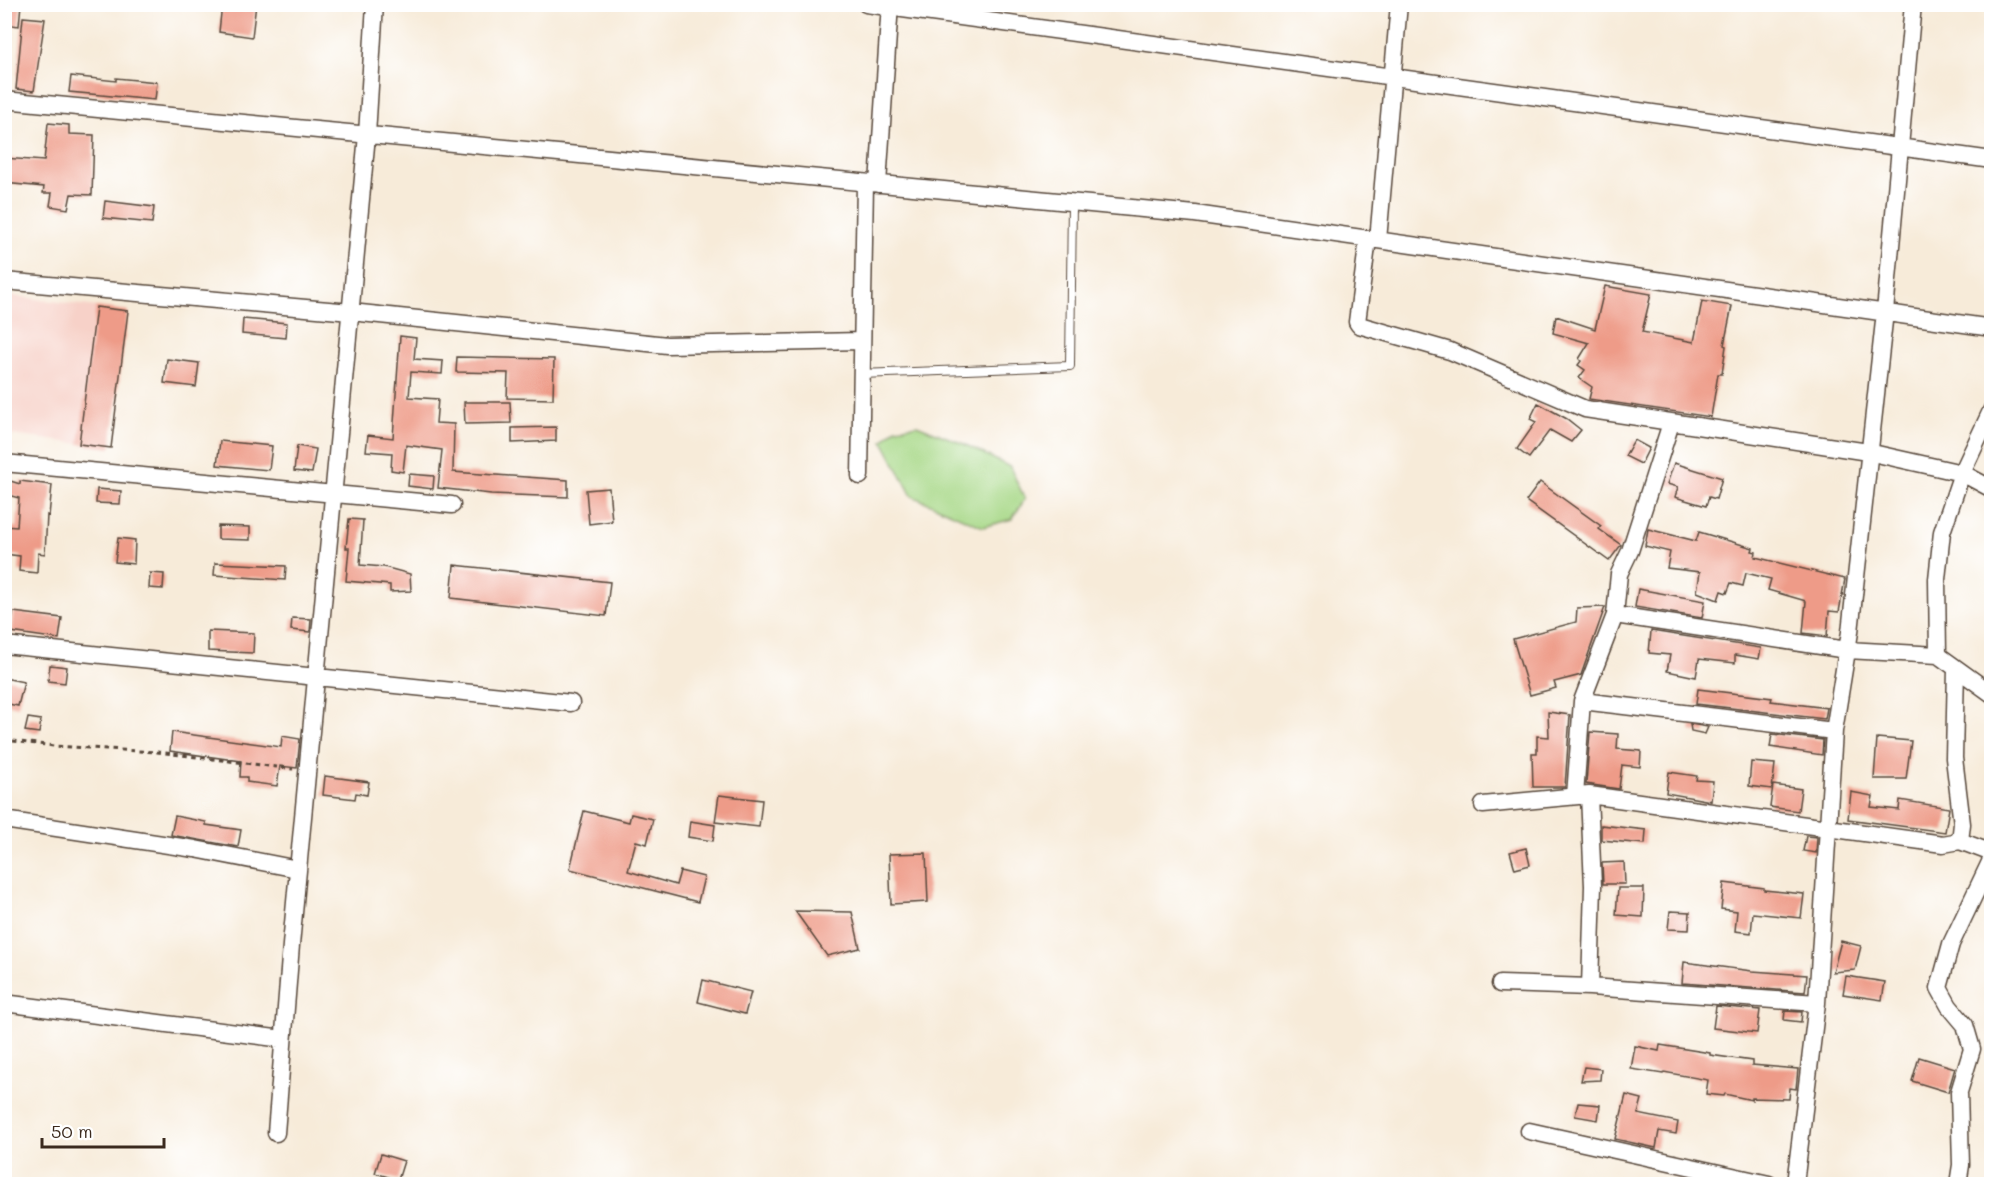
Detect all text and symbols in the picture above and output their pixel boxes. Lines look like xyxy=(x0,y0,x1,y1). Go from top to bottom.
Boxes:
scale bar xyxy=(42,1111,164,1149)
text: 50 m xyxy=(51,1119,93,1143)

